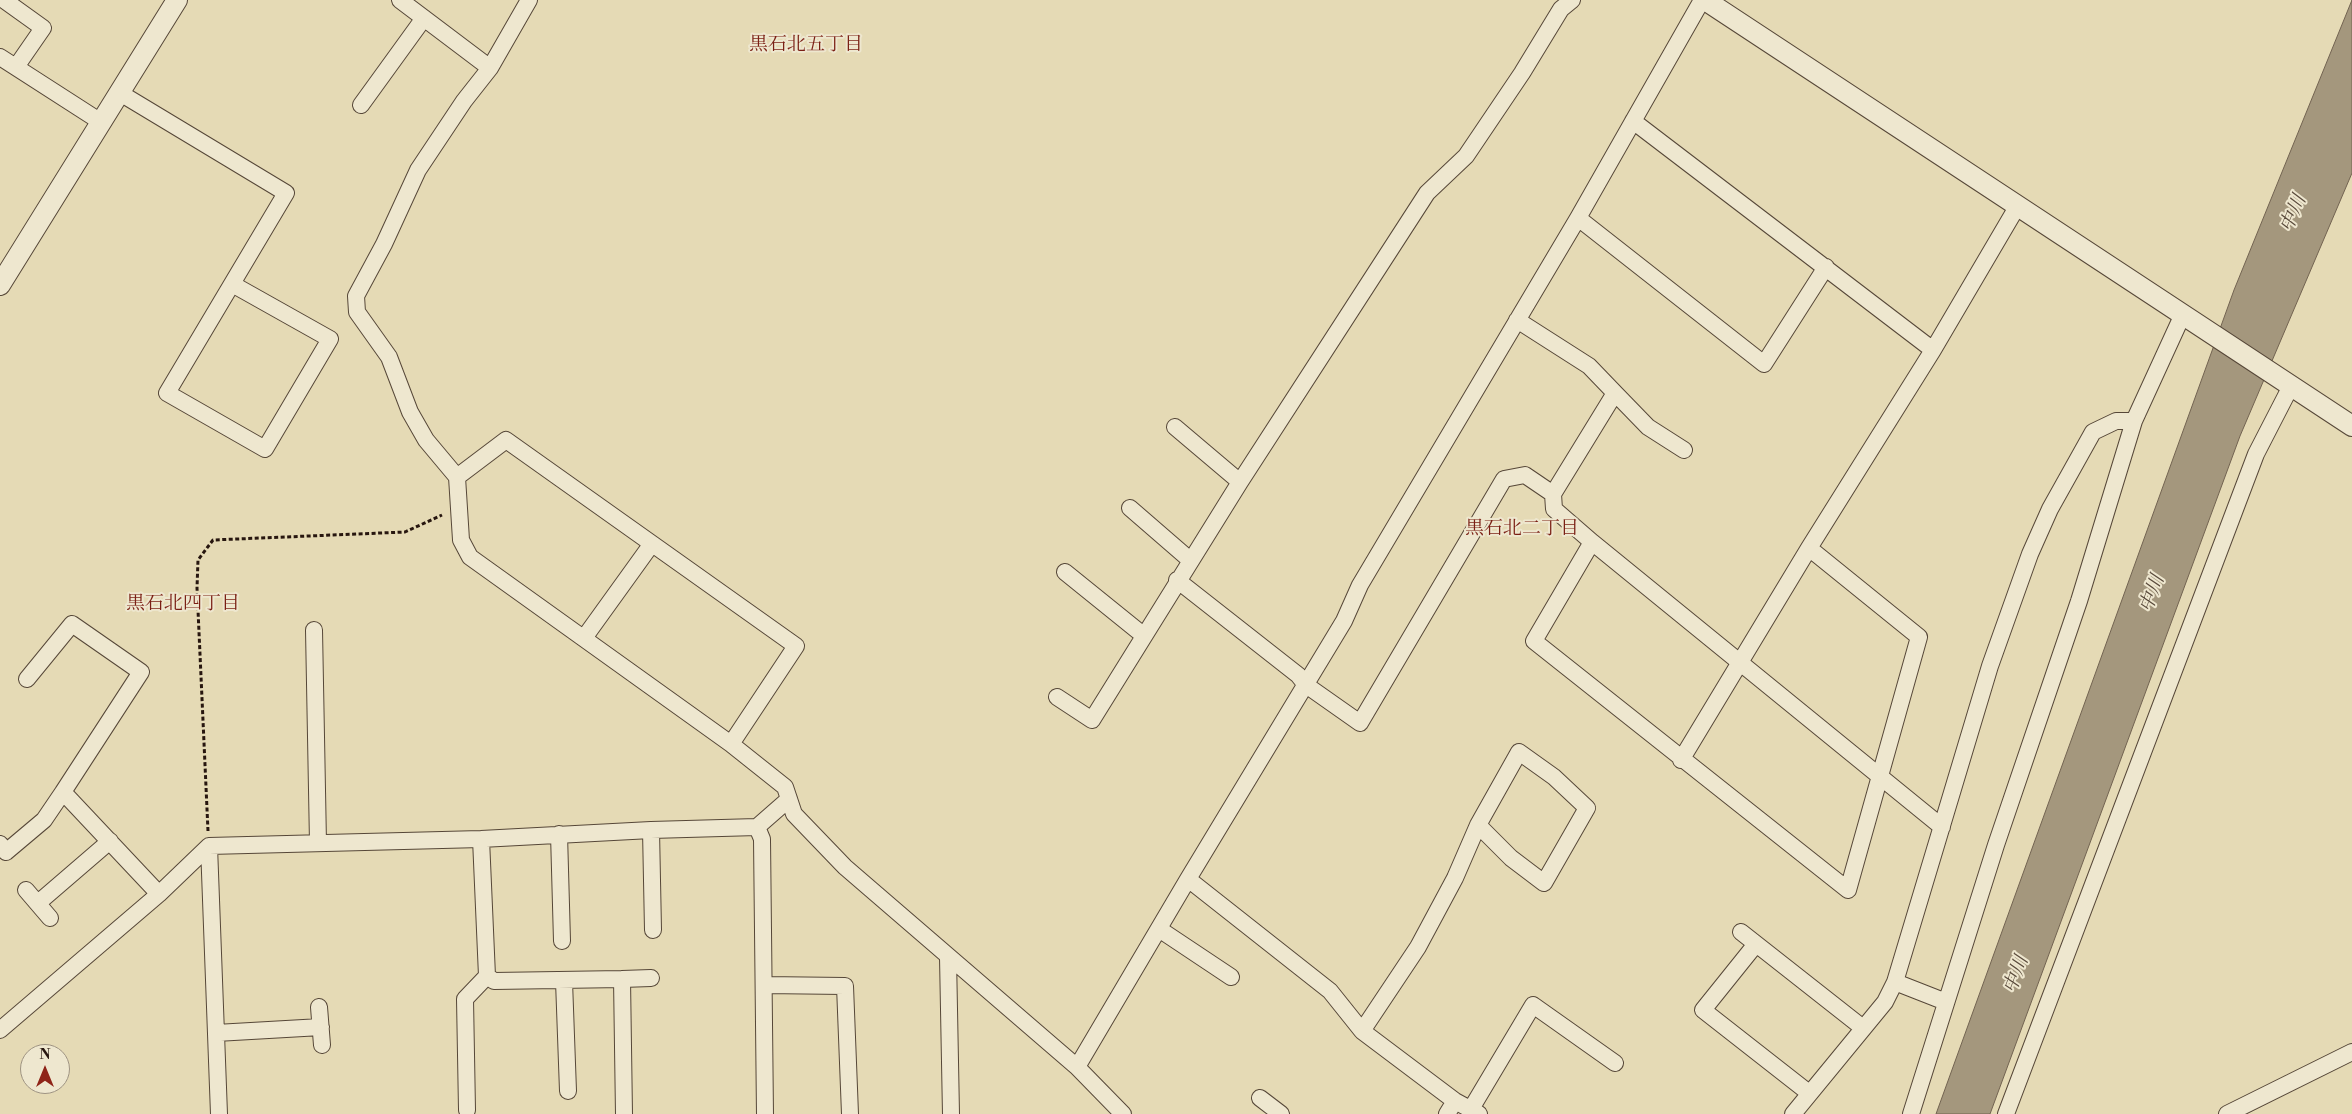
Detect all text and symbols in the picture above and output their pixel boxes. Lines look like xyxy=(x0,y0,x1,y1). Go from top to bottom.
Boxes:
district label: 黒石北五丁目 xyxy=(749,34,863,56)
water label: 中川 xyxy=(2276,192,2312,236)
district label: 黒石北二丁目 xyxy=(1465,518,1579,540)
water label: 中川 xyxy=(2136,572,2170,616)
district label: 黒石北四丁目 xyxy=(126,593,240,615)
water label: 中川 xyxy=(2000,953,2034,997)
north arrow xyxy=(20,1044,70,1094)
text: N xyxy=(39,1046,51,1064)

